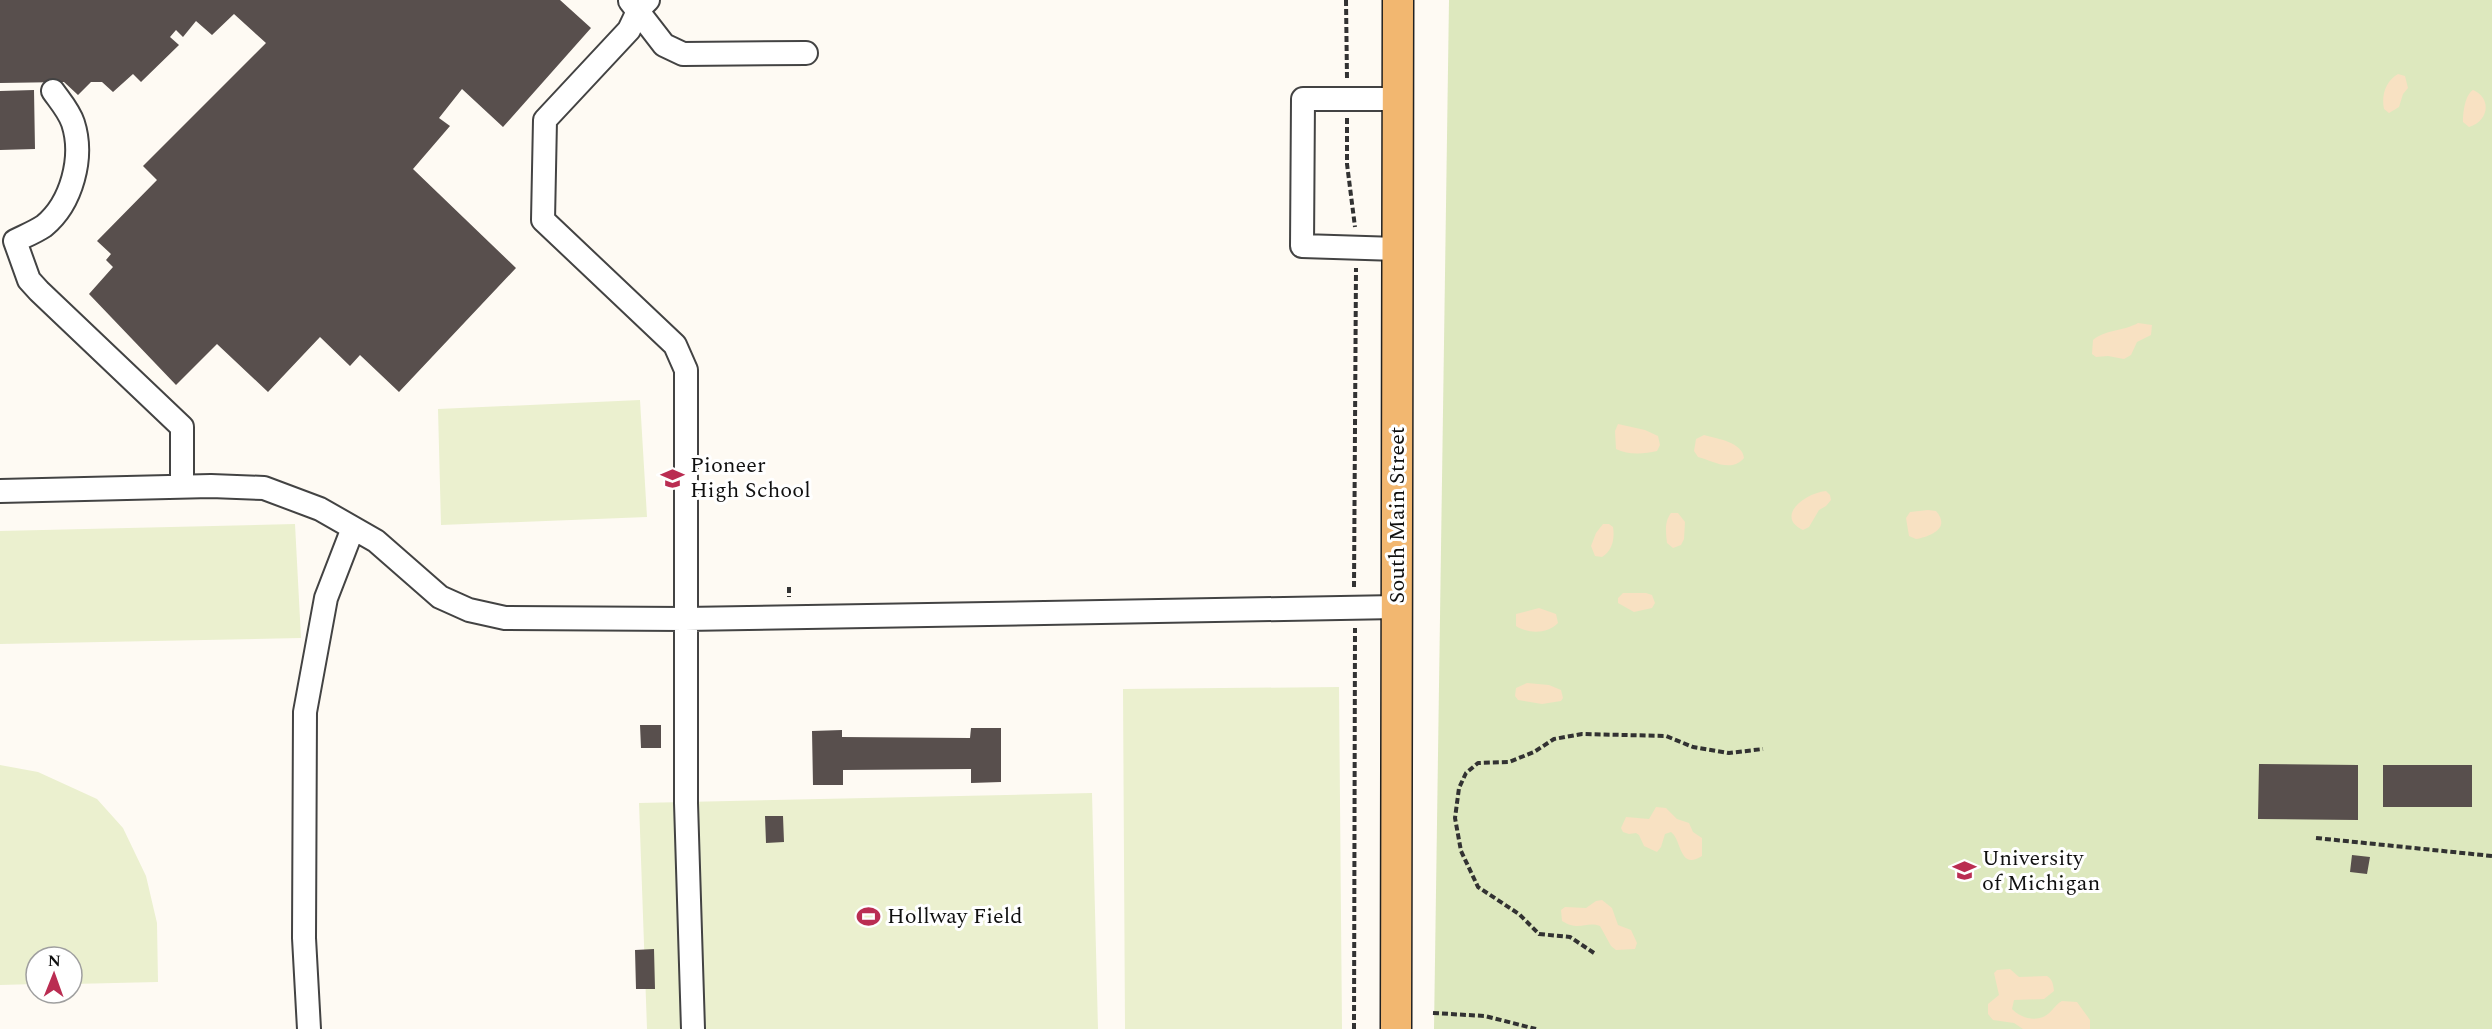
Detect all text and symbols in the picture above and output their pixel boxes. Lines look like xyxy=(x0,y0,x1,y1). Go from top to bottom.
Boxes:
street label: South Main Street xyxy=(1381,426,1414,604)
place label: Pioneer High School xyxy=(690,449,811,507)
school or university icon: Pioneer High School xyxy=(659,465,685,491)
place label: University of Michigan xyxy=(1982,842,2100,900)
school or university icon: University of Michigan xyxy=(1951,858,1977,884)
place label: Hollway Field xyxy=(887,900,1023,933)
sports icon: Hollway Field xyxy=(856,903,882,929)
north arrow xyxy=(24,945,84,1005)
text: N xyxy=(48,949,61,973)

